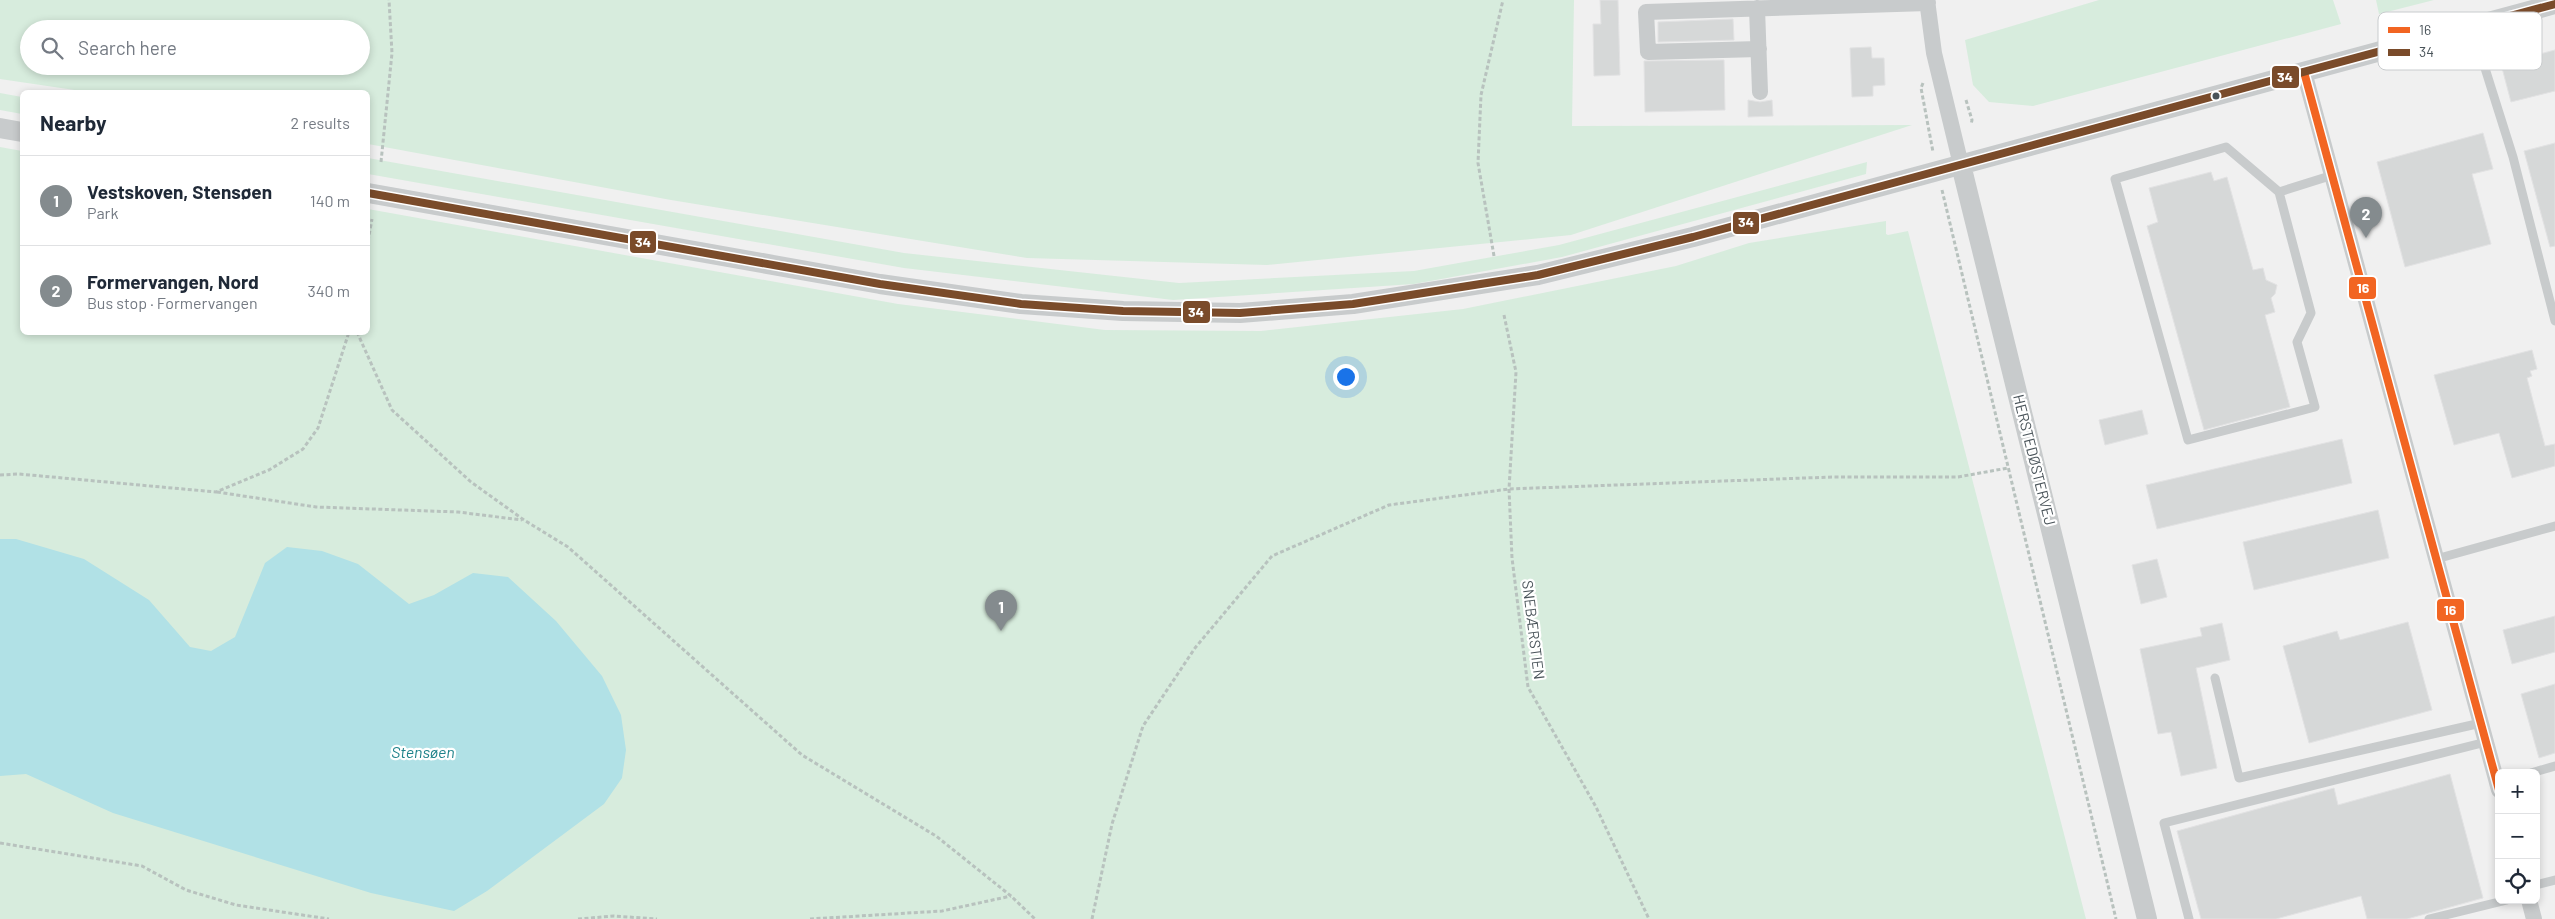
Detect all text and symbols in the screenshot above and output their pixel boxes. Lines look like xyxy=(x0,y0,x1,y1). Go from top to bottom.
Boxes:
legend xyxy=(2378,12,2542,70)
search box xyxy=(20,20,370,75)
text: 16 xyxy=(2419,21,2431,38)
icon: search xyxy=(38,34,66,62)
text: Search here xyxy=(78,36,177,59)
text: 34 xyxy=(2419,43,2434,60)
line badge: 34 xyxy=(2271,65,2300,89)
text: 34 xyxy=(2277,68,2293,85)
unlabelled marker xyxy=(2211,91,2221,101)
text: Nearby xyxy=(40,110,106,135)
text: 2 results xyxy=(291,113,350,132)
text: Vestskoven, Stensøen xyxy=(87,180,272,203)
text: 1 xyxy=(53,191,59,210)
text: 140 m xyxy=(310,191,350,210)
pin: 2 xyxy=(2350,197,2382,238)
text: Park xyxy=(87,203,118,222)
line badge: 34 xyxy=(1732,211,1760,235)
text: 34 xyxy=(1738,213,1754,230)
line badge: 34 xyxy=(629,230,657,254)
text: 34 xyxy=(635,233,651,250)
text: Formervangen, Nord xyxy=(87,270,259,293)
line badge: 16 xyxy=(2348,276,2377,300)
text: 16 xyxy=(2357,279,2370,296)
text: 2 xyxy=(52,281,60,300)
text: 340 m xyxy=(307,281,350,300)
text: Bus stop · Formervangen xyxy=(87,293,258,312)
line badge: 34 xyxy=(1182,300,1211,324)
text: 34 xyxy=(1188,303,1204,320)
your location xyxy=(1333,364,1359,390)
street label: HERSTEDØSTERVEJ xyxy=(2010,392,2060,527)
street label: SNEBÆRSTIEN xyxy=(1519,579,1549,681)
pin: 1 xyxy=(985,590,1017,631)
line badge: 16 xyxy=(2436,598,2465,622)
text: 16 xyxy=(2444,601,2457,618)
water label: Stensøen xyxy=(391,742,455,761)
map controls xyxy=(2495,769,2540,904)
button: + xyxy=(2495,769,2540,814)
button: − xyxy=(2495,814,2540,859)
button: locate xyxy=(2495,859,2540,904)

